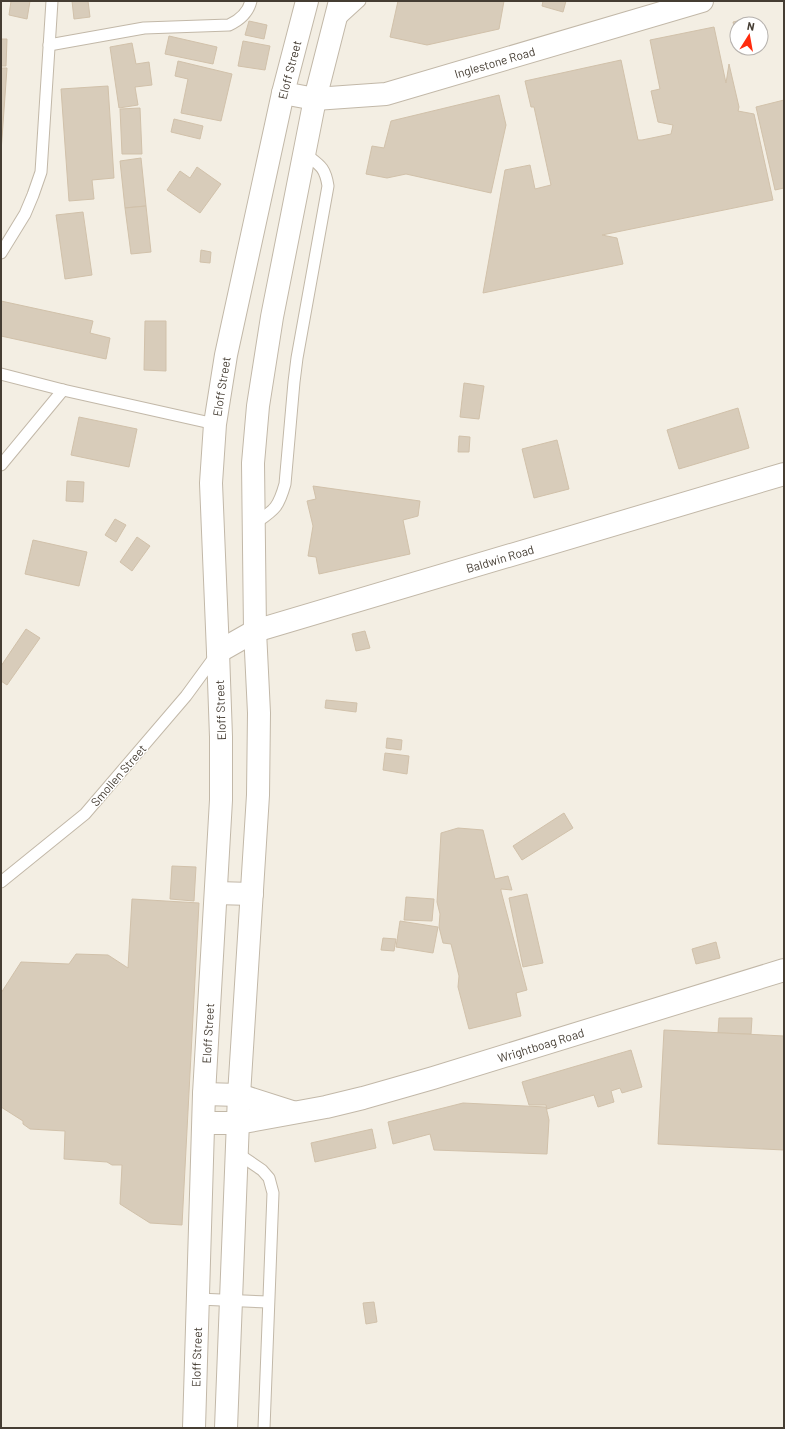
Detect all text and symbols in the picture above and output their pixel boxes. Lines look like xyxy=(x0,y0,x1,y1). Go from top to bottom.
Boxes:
north arrow xyxy=(729,16,769,56)
text: N xyxy=(746,19,756,33)
street label: Eloff Street xyxy=(275,39,303,100)
street label: Inglestone Road xyxy=(453,44,537,81)
street label: Eloff Street xyxy=(209,356,233,417)
street label: Baldwin Road xyxy=(464,542,535,575)
street label: Eloff Street xyxy=(212,680,228,740)
street label: Smollen Street xyxy=(87,741,149,809)
street label: Eloff Street xyxy=(199,1003,216,1064)
street label: Wrightboag Road xyxy=(496,1025,586,1065)
street label: Eloff Street xyxy=(188,1327,204,1387)

